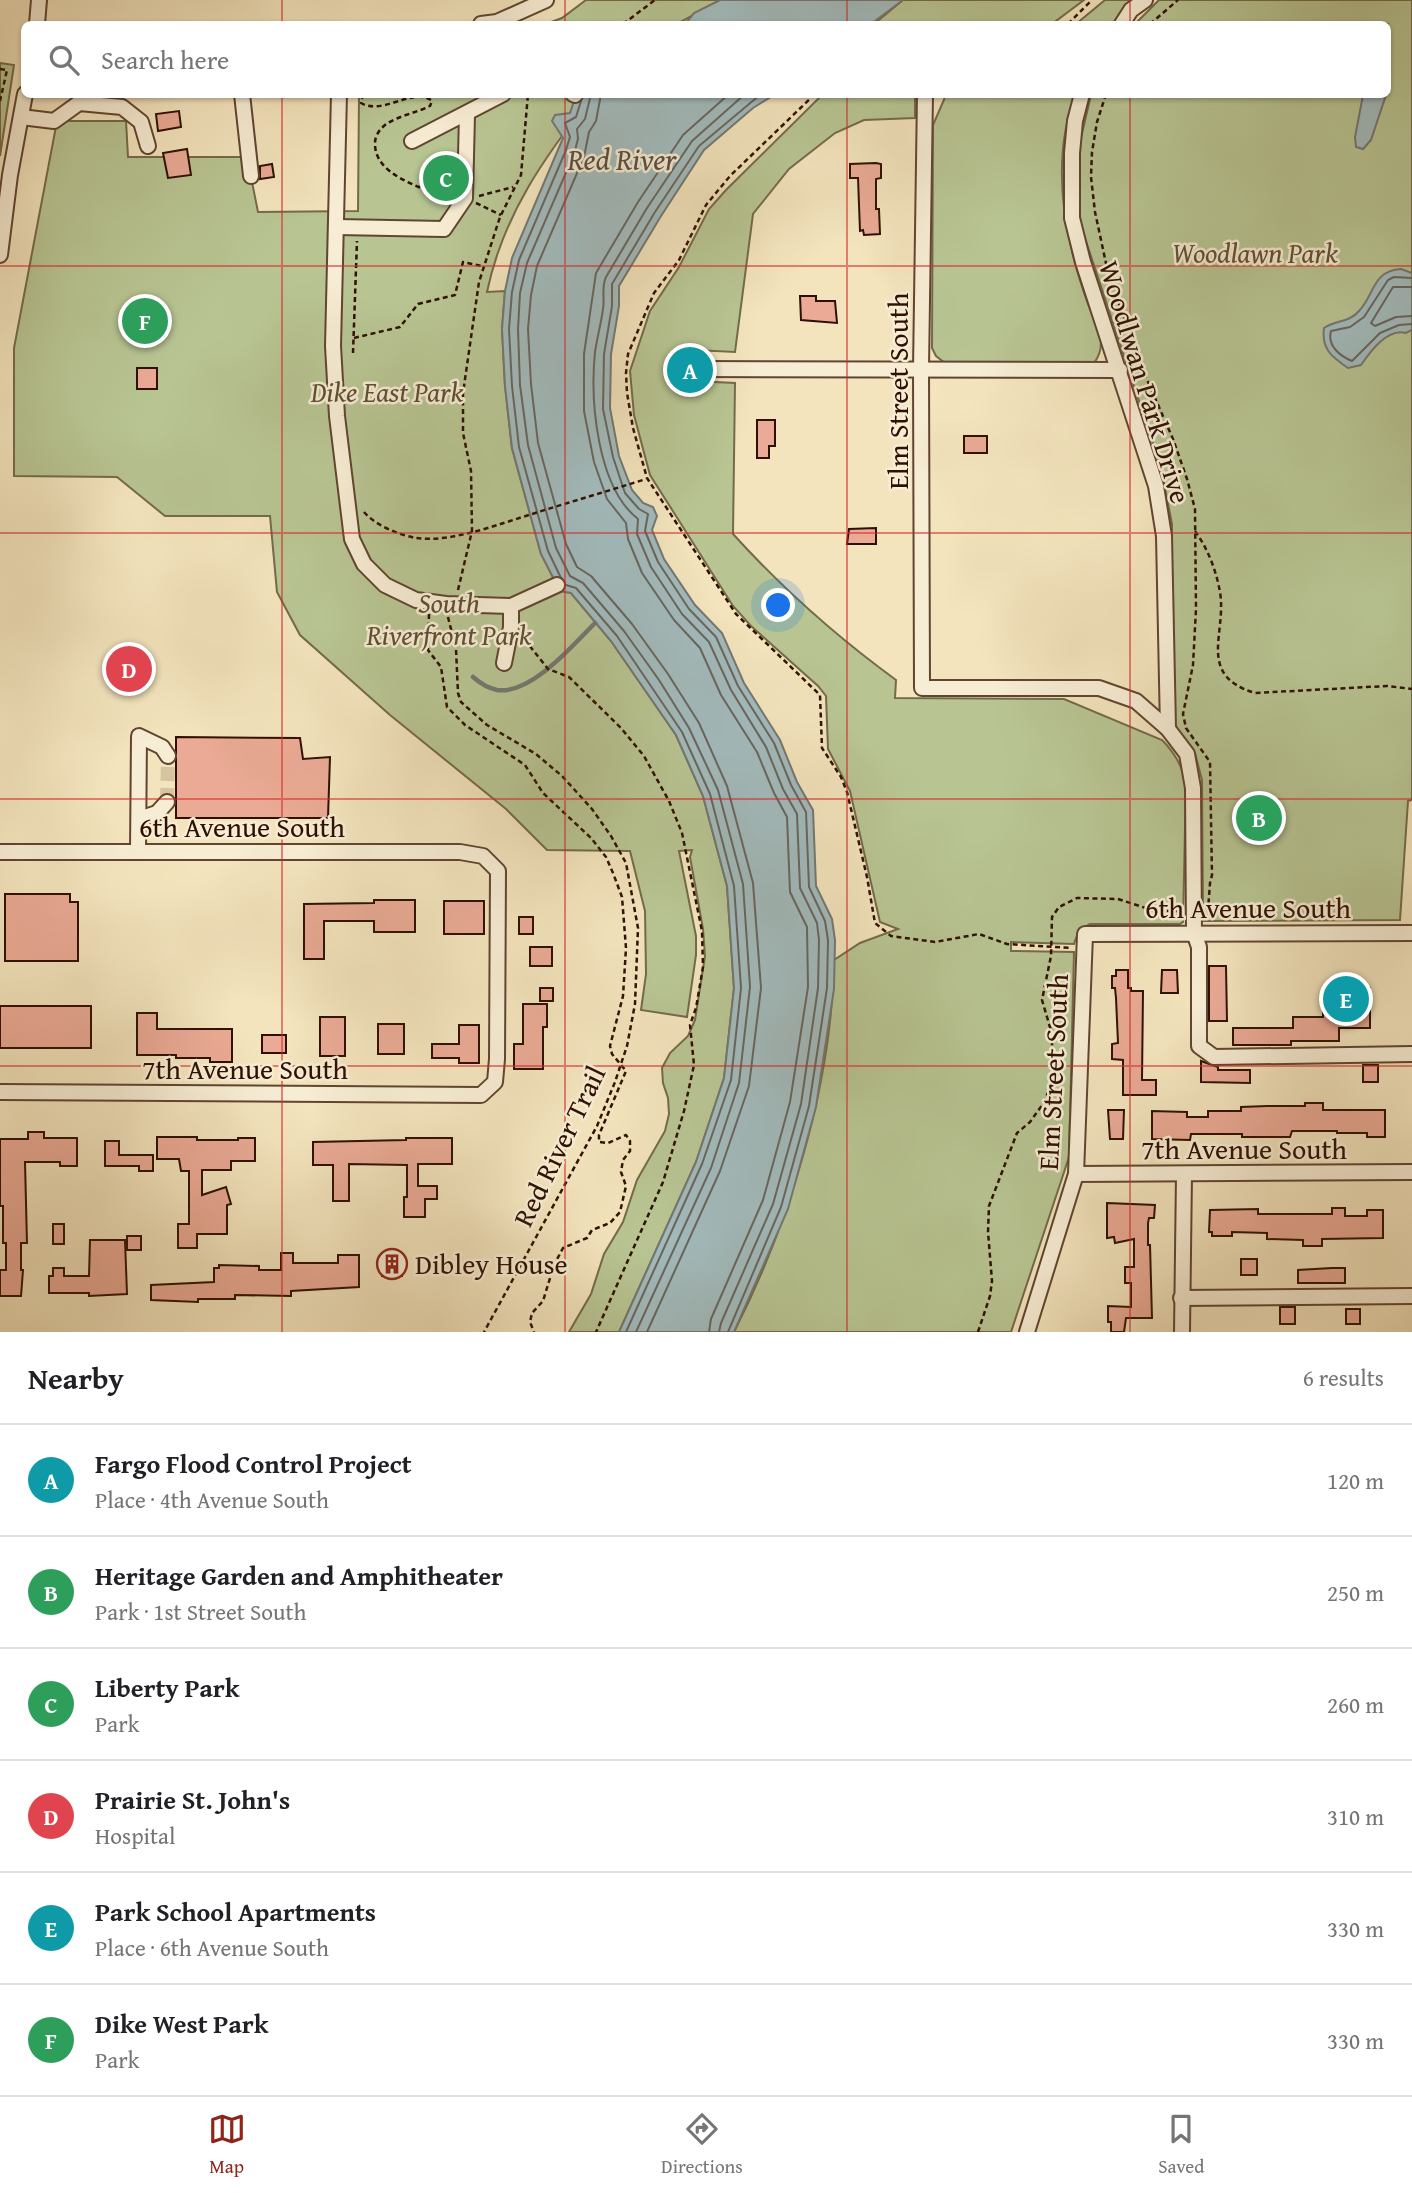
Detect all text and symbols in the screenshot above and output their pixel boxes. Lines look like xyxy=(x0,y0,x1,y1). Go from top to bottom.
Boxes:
search box xyxy=(21,21,1391,98)
text: Search here xyxy=(101,40,229,79)
icon: search xyxy=(45,41,83,79)
water label: Red River xyxy=(566,137,677,181)
pin: C xyxy=(423,152,469,204)
park label: Woodlawn Park xyxy=(1172,232,1338,273)
street label: Woodlwan Park Drive xyxy=(1089,256,1202,508)
street label: Elm Street South xyxy=(877,292,918,489)
pin: F xyxy=(122,295,168,347)
pin: A xyxy=(667,344,713,396)
park label: Dike East Park xyxy=(310,371,464,412)
park label: South Riverfront Park xyxy=(365,582,532,655)
your location xyxy=(761,588,795,622)
pin: D xyxy=(106,643,152,695)
pin: B xyxy=(1236,792,1282,844)
street label: 6th Avenue South xyxy=(139,806,345,847)
street label: 6th Avenue South xyxy=(1145,887,1351,928)
street label: Elm Street South xyxy=(1027,972,1078,1171)
pin: E xyxy=(1323,973,1369,1025)
street label: 7th Avenue South xyxy=(142,1048,348,1089)
street label: Red River Trail xyxy=(502,1058,615,1233)
street label: 7th Avenue South xyxy=(1141,1128,1347,1169)
place label: Dibley House xyxy=(415,1243,568,1284)
building icon: Dibley House xyxy=(375,1247,409,1281)
text: Nearby xyxy=(28,1356,124,1400)
text: 6 results xyxy=(1303,1361,1384,1394)
text: Fargo Flood Control Project xyxy=(95,1444,412,1483)
text: A xyxy=(44,1464,58,1497)
text: 120 m xyxy=(1327,1464,1384,1497)
text: Place · 4th Avenue South xyxy=(95,1483,329,1516)
text: Heritage Garden and Amphitheater xyxy=(95,1556,503,1595)
text: B xyxy=(44,1576,58,1609)
text: 250 m xyxy=(1327,1576,1384,1609)
text: Park · 1st Street South xyxy=(95,1595,306,1628)
text: Liberty Park xyxy=(95,1668,240,1707)
text: C xyxy=(44,1688,58,1721)
text: 260 m xyxy=(1327,1688,1384,1721)
text: Park xyxy=(95,1707,139,1740)
text: Prairie St. John's xyxy=(95,1780,290,1819)
text: D xyxy=(44,1800,58,1833)
text: 310 m xyxy=(1327,1800,1384,1833)
text: Hospital xyxy=(95,1819,175,1852)
text: Park School Apartments xyxy=(95,1892,376,1931)
text: E xyxy=(45,1912,57,1945)
text: 330 m xyxy=(1327,1912,1384,1945)
text: Place · 6th Avenue South xyxy=(95,1931,329,1964)
text: Dike West Park xyxy=(95,2004,269,2043)
text: F xyxy=(45,2024,57,2057)
text: 330 m xyxy=(1327,2024,1384,2057)
text: Park xyxy=(95,2043,139,2076)
tab: Map xyxy=(208,2110,246,2180)
tab: Directions xyxy=(661,2110,743,2180)
tab: Saved xyxy=(1158,2110,1204,2180)

